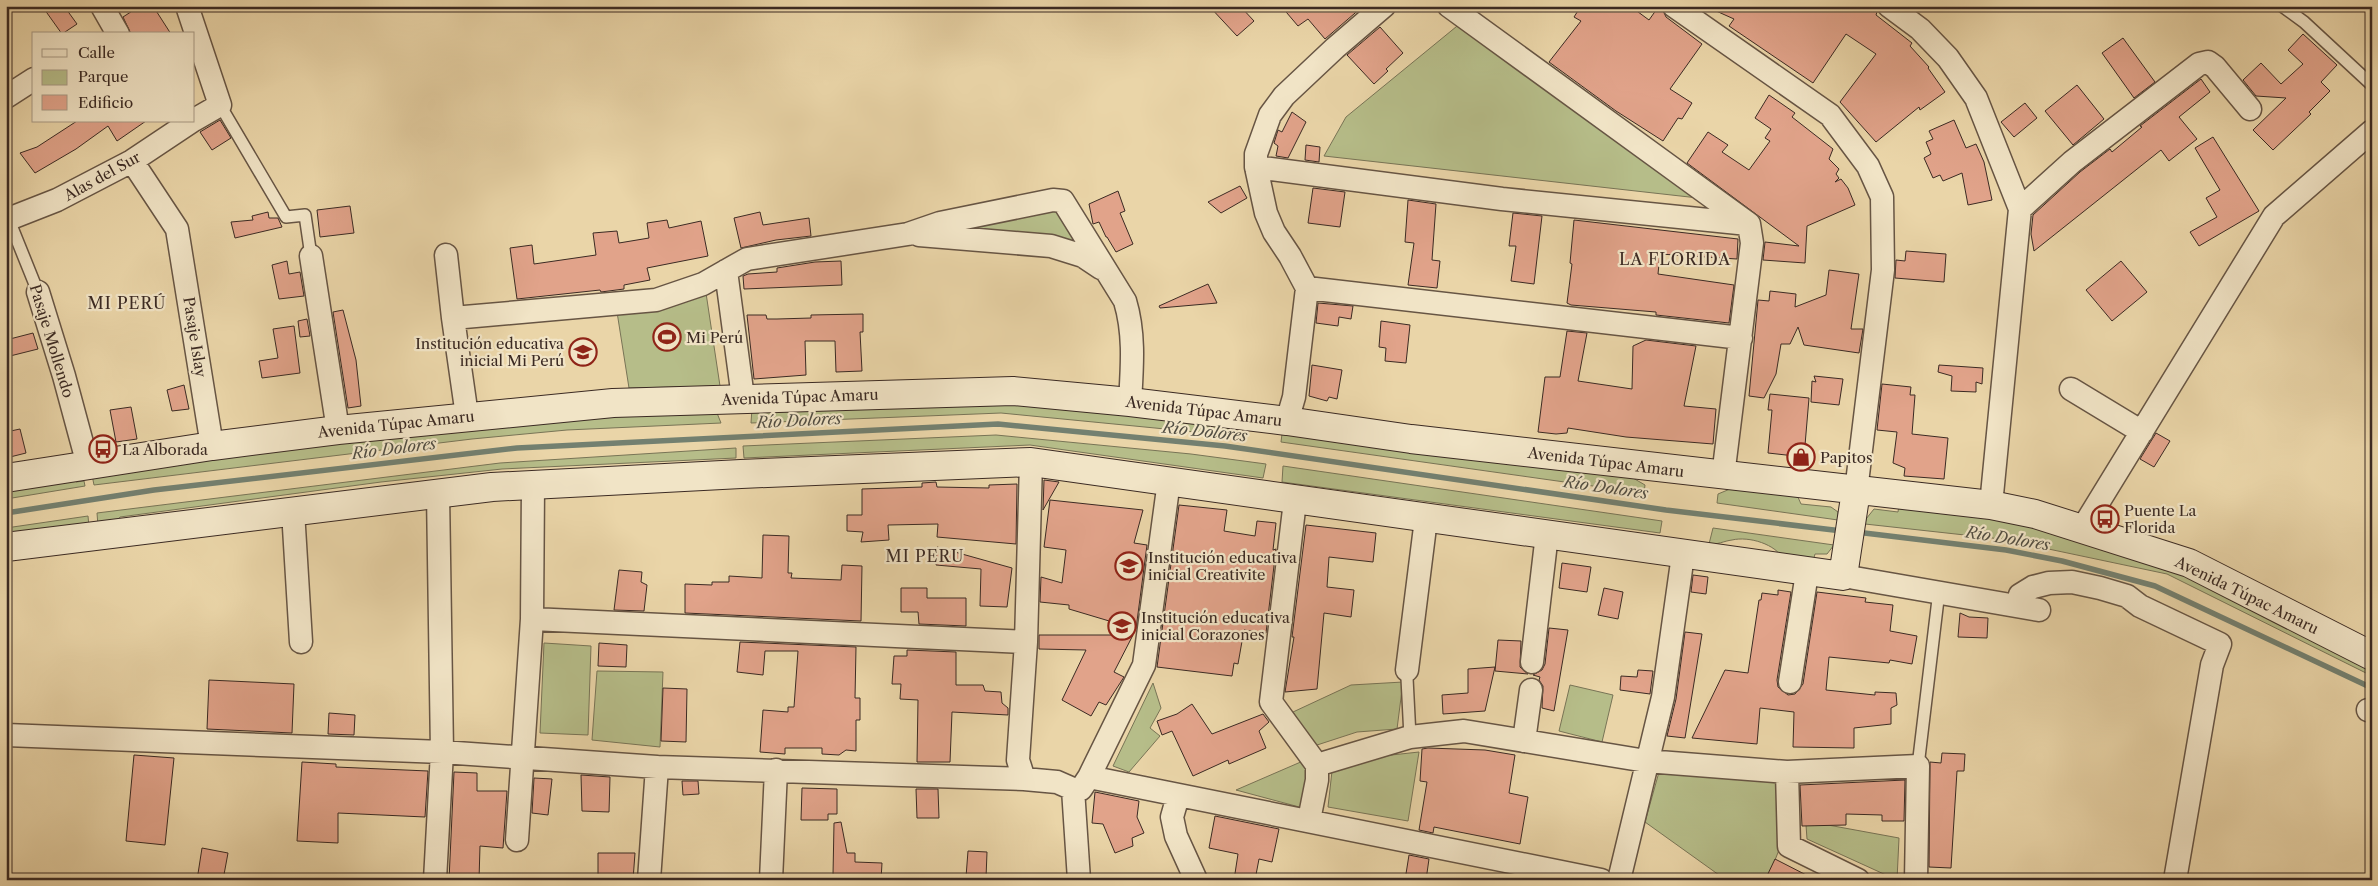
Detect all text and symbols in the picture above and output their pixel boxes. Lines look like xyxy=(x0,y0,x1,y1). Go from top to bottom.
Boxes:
legend xyxy=(32,32,195,122)
text: Calle xyxy=(78,43,115,62)
text: Parque xyxy=(78,67,128,86)
text: Edificio xyxy=(78,93,133,112)
street label: Alas del Sur xyxy=(60,147,144,205)
district label: LA FLORIDA xyxy=(1619,249,1731,269)
street label: Pasaje Mollendo xyxy=(26,282,78,400)
district label: MI PERÚ xyxy=(88,293,166,313)
street label: Pasaje Islay xyxy=(179,295,211,379)
sports icon: Mi Perú xyxy=(652,322,682,352)
place label: Mi Perú xyxy=(686,328,743,347)
place label: Institución educativa inicial Mi Perú xyxy=(415,334,564,370)
school or university icon: Institución educativa inicial Mi Perú xyxy=(568,337,598,367)
street label: Avenida Túpac Amaru xyxy=(720,385,879,409)
street label: Avenida Túpac Amaru xyxy=(1124,392,1283,430)
street label: Avenida Túpac Amaru xyxy=(316,406,475,442)
water label: Río Dolores xyxy=(754,408,842,432)
water label: Río Dolores xyxy=(1160,416,1248,445)
water label: Río Dolores xyxy=(348,433,438,463)
bus stop icon: La Alborada xyxy=(88,434,118,464)
place label: La Alborada xyxy=(122,440,208,459)
shop icon: Papitos xyxy=(1786,442,1816,472)
street label: Avenida Túpac Amaru xyxy=(1526,443,1685,481)
place label: Papitos xyxy=(1820,448,1872,467)
water label: Río Dolores xyxy=(1560,471,1650,503)
place label: Puente La Florida xyxy=(2124,501,2196,537)
bus stop icon: Puente La Florida xyxy=(2090,504,2120,534)
water label: Río Dolores xyxy=(1962,521,2052,555)
district label: MI PERU xyxy=(886,546,964,566)
place label: Institución educativa inicial Creativite xyxy=(1148,548,1297,584)
school or university icon: Institución educativa inicial Creativite xyxy=(1114,551,1144,581)
street label: Avenida Túpac Amaru xyxy=(2171,552,2322,638)
place label: Institución educativa inicial Corazones xyxy=(1141,608,1290,644)
school or university icon: Institución educativa inicial Corazones xyxy=(1107,611,1137,641)

